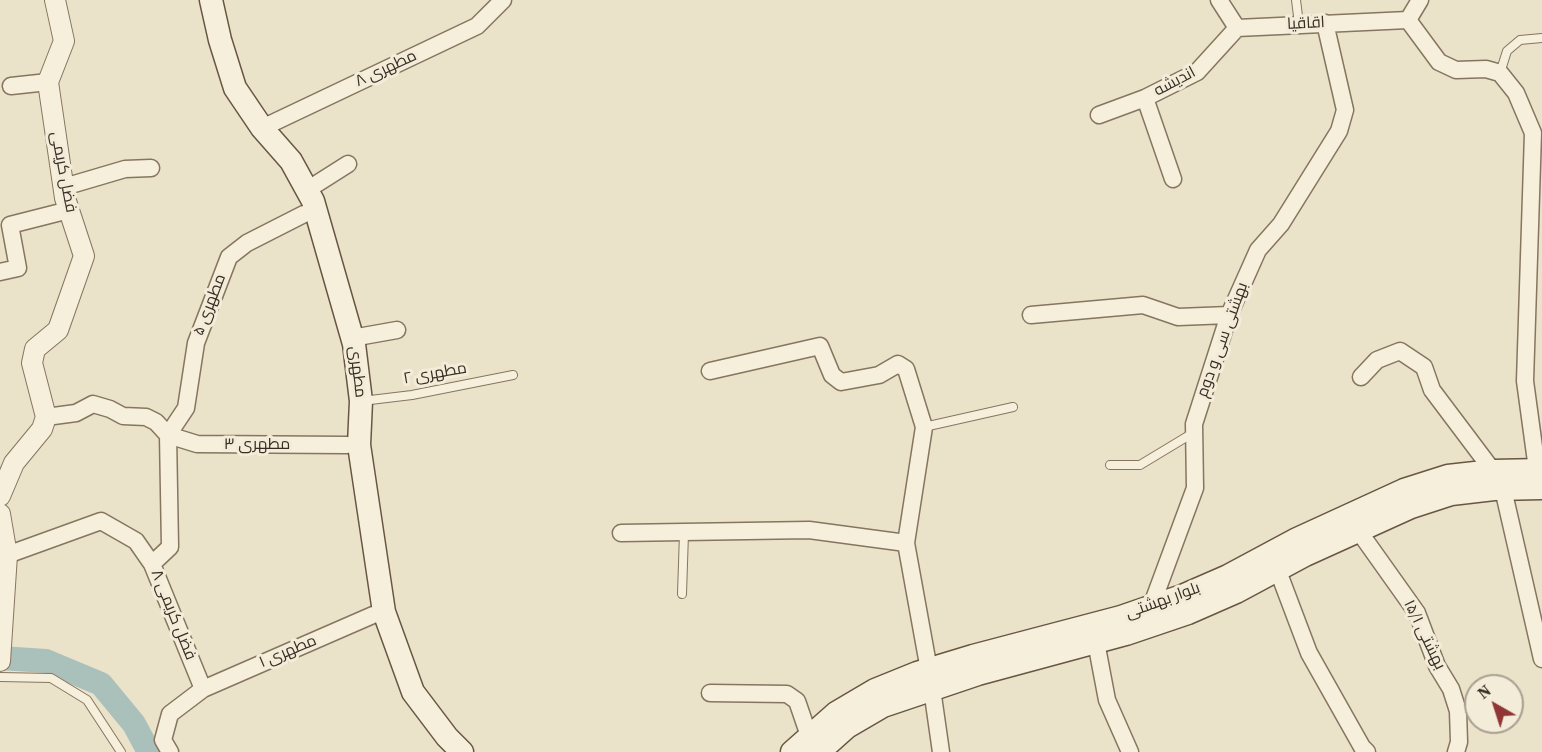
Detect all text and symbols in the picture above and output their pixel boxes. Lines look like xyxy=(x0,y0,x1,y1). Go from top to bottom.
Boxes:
street label: اقاقیا xyxy=(1287,13,1325,35)
street label: مطهری ۸ xyxy=(352,46,420,92)
street label: اندیشه xyxy=(1151,63,1199,101)
street label: فضل کریمی xyxy=(46,130,80,214)
street label: مطهری ۵ xyxy=(189,271,231,339)
street label: بهشتی سی و دوم xyxy=(1193,280,1253,400)
street label: مطهری xyxy=(344,345,370,399)
street label: مطهری ۲ xyxy=(402,359,468,389)
street label: مطهری ۳ xyxy=(224,435,290,455)
street label: فضل کریمی ۸ xyxy=(146,567,200,663)
street label: بلوار بهشتی xyxy=(1123,579,1203,623)
street label: ۱۵/۱ بهشتی xyxy=(1399,597,1449,673)
street label: مطهری ۱ xyxy=(256,631,320,673)
north arrow xyxy=(1464,674,1524,734)
text: N xyxy=(1472,679,1495,704)

